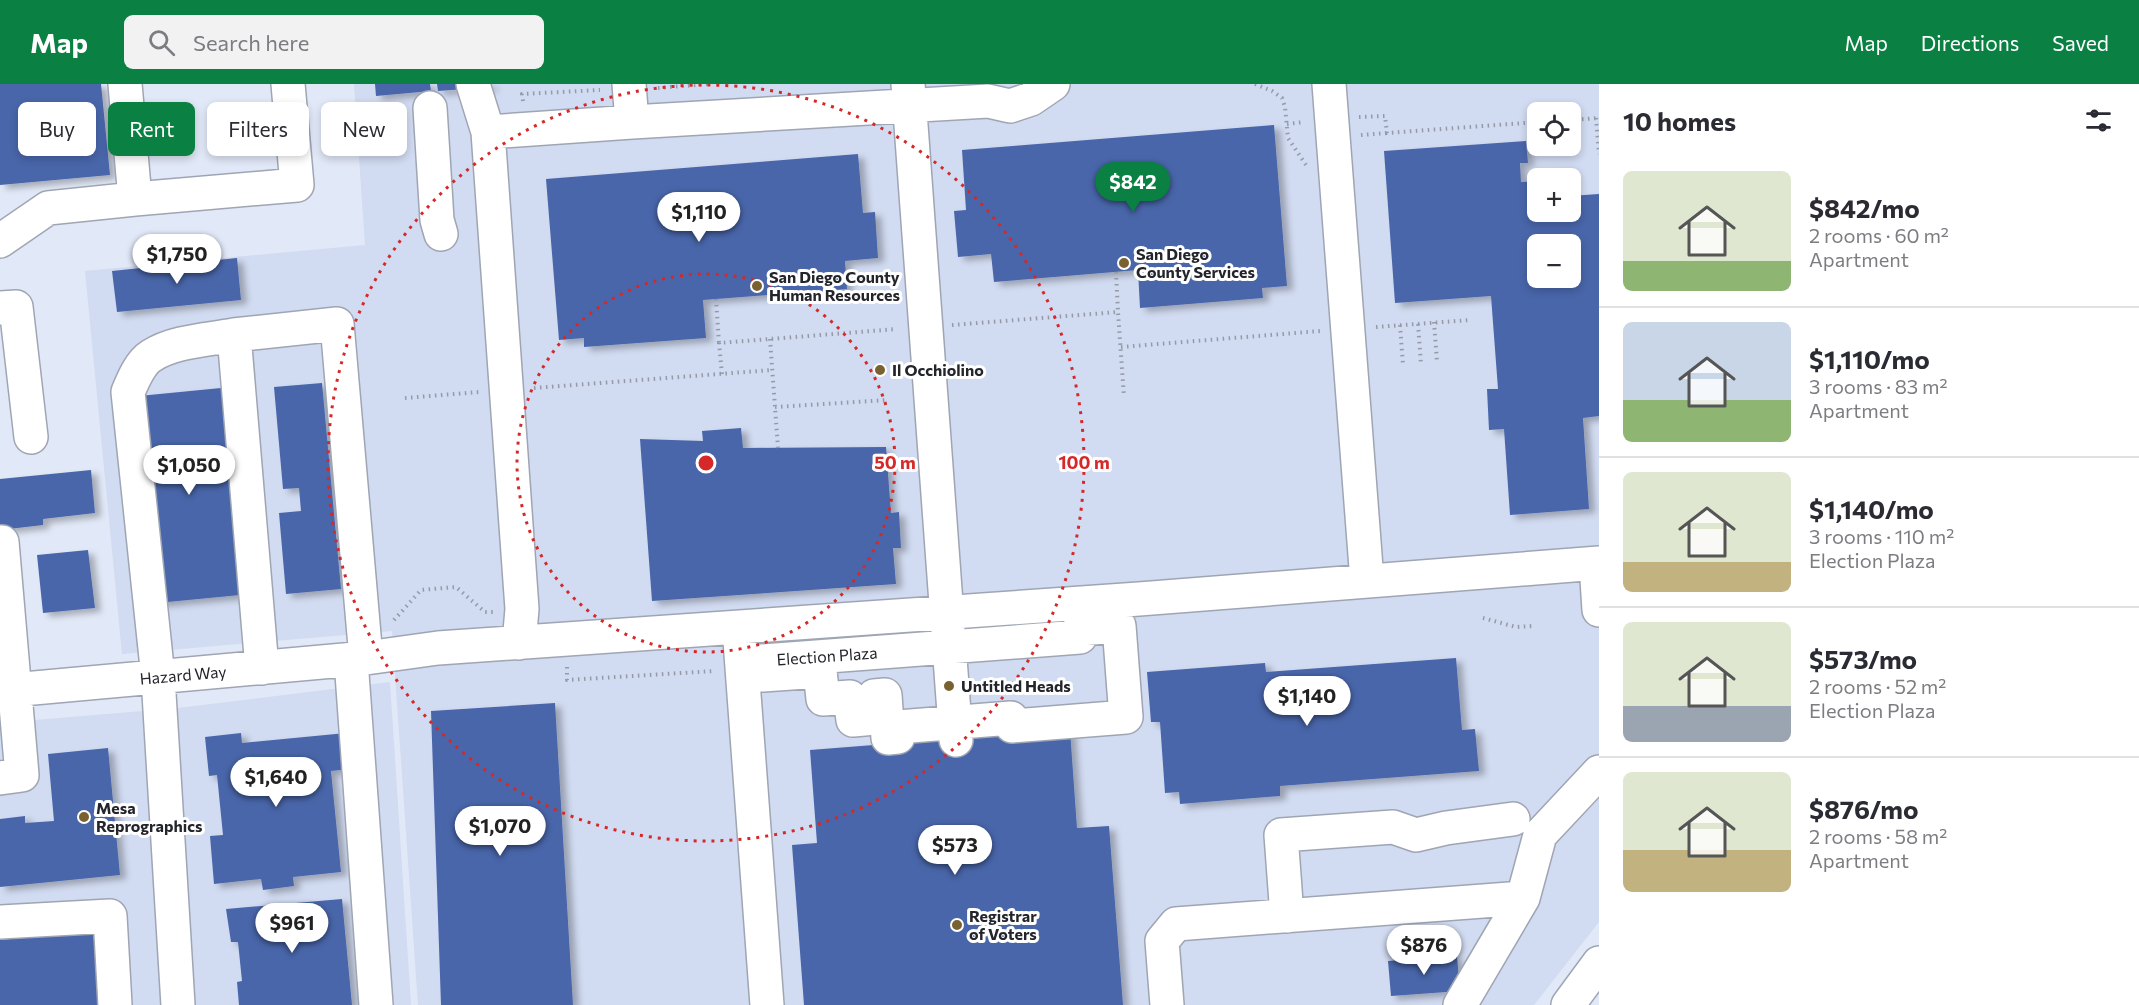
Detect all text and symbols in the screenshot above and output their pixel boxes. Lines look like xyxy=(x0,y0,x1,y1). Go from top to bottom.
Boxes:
search box xyxy=(124,15,544,69)
text: Map xyxy=(30,25,88,59)
icon: search xyxy=(145,26,178,59)
text: Search here xyxy=(193,29,309,56)
text: Map xyxy=(1845,30,1888,55)
text: Directions xyxy=(1921,30,2019,55)
text: Saved xyxy=(2052,30,2109,55)
chip: Buy xyxy=(18,102,96,156)
chip: Rent xyxy=(108,102,195,156)
chip: Filters xyxy=(207,102,309,156)
chip: New xyxy=(321,102,407,156)
map controls xyxy=(1527,102,1581,288)
button: locate xyxy=(1527,102,1581,156)
icon: filters xyxy=(2082,104,2115,137)
text: 10 homes xyxy=(1623,105,1736,136)
pin: $842 xyxy=(1097,162,1169,213)
button: + xyxy=(1527,168,1581,222)
text: $842 xyxy=(1109,169,1157,193)
pin: $1,110 xyxy=(650,192,748,243)
text: $842/mo xyxy=(1809,192,1920,223)
icon: home xyxy=(1671,195,1743,267)
text: $1,110 xyxy=(671,199,727,223)
text: 2 rooms · 60 m² xyxy=(1809,223,1949,247)
pin: $1,750 xyxy=(128,234,226,285)
button: − xyxy=(1527,234,1581,288)
text: $1,750 xyxy=(146,241,208,265)
place label: San Diego County Services xyxy=(1136,244,1255,281)
text: Apartment xyxy=(1809,247,1909,271)
marker: San Diego County Services xyxy=(1117,256,1131,270)
place label: San Diego County Human Resources xyxy=(769,267,900,304)
marker: San Diego County Human Resources xyxy=(750,279,764,293)
text: $1,110/mo xyxy=(1809,343,1930,374)
icon: home xyxy=(1671,346,1743,418)
place label: Il Occhiolino xyxy=(892,360,984,379)
marker: Il Occhiolino xyxy=(873,363,887,377)
text: 3 rooms · 83 m² xyxy=(1809,374,1948,398)
text: Apartment xyxy=(1809,398,1909,422)
pin: $1,050 xyxy=(140,445,238,496)
text: 50 m xyxy=(874,451,916,473)
text: 100 m xyxy=(1058,451,1110,473)
text: $1,050 xyxy=(157,452,221,476)
centre of rings xyxy=(696,453,716,473)
text: $1,140/mo xyxy=(1809,493,1934,524)
icon: home xyxy=(1671,496,1743,568)
text: 3 rooms · 110 m² xyxy=(1809,524,1954,548)
text: Election Plaza xyxy=(1809,548,1935,572)
street label: Election Plaza xyxy=(776,642,878,669)
text: $573/mo xyxy=(1809,643,1917,674)
icon: home xyxy=(1671,646,1743,718)
street label: Hazard Way xyxy=(139,661,227,688)
text: 2 rooms · 52 m² xyxy=(1809,674,1946,698)
place label: Untitled Heads xyxy=(961,676,1071,695)
pin: $1,140 xyxy=(1258,676,1356,727)
marker: Untitled Heads xyxy=(942,679,956,693)
text: $1,140 xyxy=(1278,683,1336,707)
text: Election Plaza xyxy=(1809,698,1935,722)
pin: $1,640 xyxy=(227,757,325,808)
text: $1,640 xyxy=(244,764,308,788)
text: $876/mo xyxy=(1809,793,1919,824)
icon: home xyxy=(1671,796,1743,868)
place label: Mesa Reprographics xyxy=(96,798,202,835)
pin: $1,070 xyxy=(451,806,549,857)
marker: Mesa Reprographics xyxy=(77,810,91,824)
text: $1,070 xyxy=(469,813,531,837)
text: 2 rooms · 58 m² xyxy=(1809,824,1947,848)
pin: $573 xyxy=(919,825,991,876)
text: $573 xyxy=(932,832,978,856)
text: Apartment xyxy=(1809,848,1909,872)
pin: $961 xyxy=(256,903,328,954)
place label: Registrar of Voters xyxy=(969,906,1037,943)
text: $961 xyxy=(269,910,315,934)
marker: Registrar of Voters xyxy=(950,918,964,932)
pin: $876 xyxy=(1388,925,1460,976)
text: $876 xyxy=(1401,932,1447,956)

